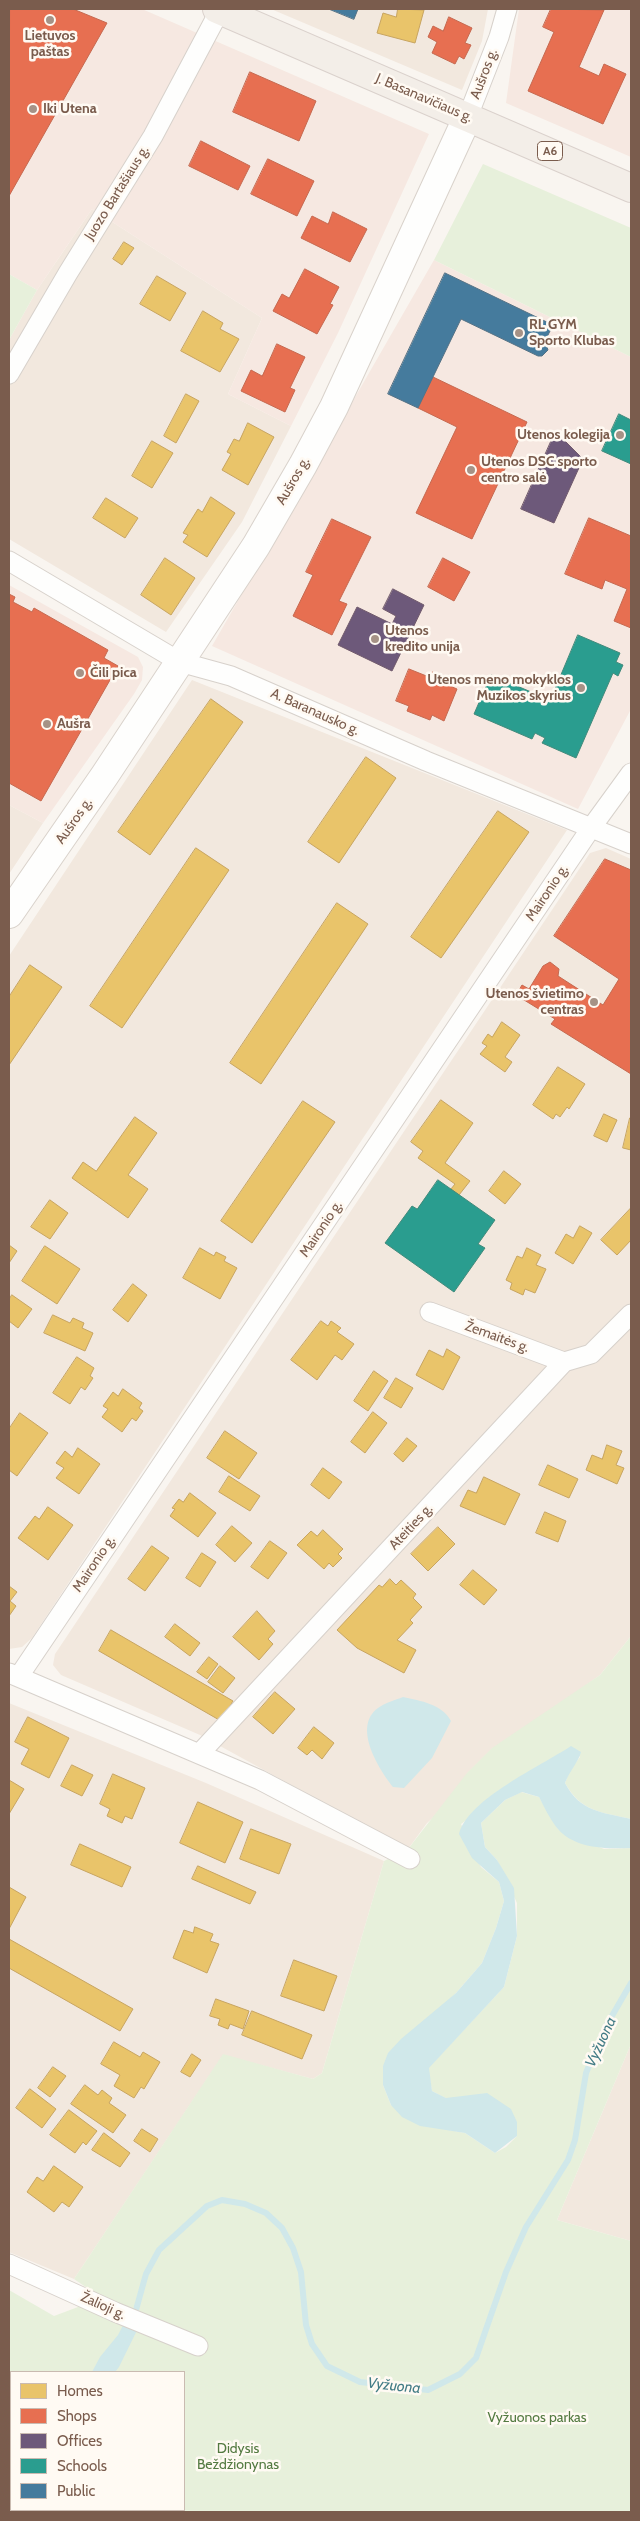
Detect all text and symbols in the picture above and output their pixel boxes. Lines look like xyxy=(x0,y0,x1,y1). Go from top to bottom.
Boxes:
marker: Lietuvos paštas xyxy=(44,14,56,26)
place label: Lietuvos paštas xyxy=(25,28,75,60)
street label: Aušros g. xyxy=(467,47,501,101)
street label: J. Basanavičiaus g. xyxy=(373,70,475,126)
place label: Iki Utena xyxy=(43,101,97,117)
marker: Iki Utena xyxy=(27,103,39,115)
road number: A6 xyxy=(538,142,562,160)
street label: Juozo Bartašiaus g. xyxy=(81,143,153,243)
place label: RL GYM Sporto Klubas xyxy=(529,317,615,350)
marker: RL GYM Sporto Klubas xyxy=(513,327,525,339)
place label: Utenos kolegija xyxy=(517,427,610,443)
marker: Utenos kolegija xyxy=(614,429,626,441)
street label: Aušros g. xyxy=(273,454,313,508)
place label: Utenos DSC sporto centro salė xyxy=(481,454,597,487)
marker: Utenos DSC sporto centro salė xyxy=(465,464,477,476)
place label: Utenos kredito unija xyxy=(385,623,460,656)
marker: Utenos kredito unija xyxy=(369,633,381,645)
place label: Čili pica xyxy=(90,665,137,681)
marker: Čili pica xyxy=(74,667,86,679)
place label: Utenos meno mokyklos Muzikos skyrius xyxy=(427,672,571,704)
marker: Utenos meno mokyklos Muzikos skyrius xyxy=(575,682,587,694)
street label: A. Baranausko g. xyxy=(268,685,362,739)
place label: Aušra xyxy=(57,716,91,732)
marker: Aušra xyxy=(41,718,53,730)
street label: Aušros g. xyxy=(52,795,96,847)
street label: Maironio g. xyxy=(522,862,572,924)
place label: Utenos švietimo centras xyxy=(486,986,584,1019)
marker: Utenos švietimo centras xyxy=(588,996,600,1008)
street label: Maironio g. xyxy=(296,1198,346,1260)
street label: Žemaitės g. xyxy=(463,1318,531,1356)
street label: Ateities g. xyxy=(386,1501,436,1553)
street label: Maironio g. xyxy=(69,1533,119,1595)
water label: Vyžuona xyxy=(582,2014,620,2070)
street label: Žalioji g. xyxy=(78,2289,128,2323)
legend xyxy=(10,2371,185,2511)
water label: Vyžuona xyxy=(367,2374,421,2398)
text: Homes xyxy=(57,2382,103,2400)
text: Shops xyxy=(57,2407,97,2425)
park label: Vyžuonos parkas xyxy=(487,2410,587,2426)
text: Offices xyxy=(57,2432,102,2450)
park label: Didysis Beždžionynas xyxy=(197,2441,279,2474)
text: Schools xyxy=(57,2457,107,2475)
text: Public xyxy=(57,2482,95,2500)

